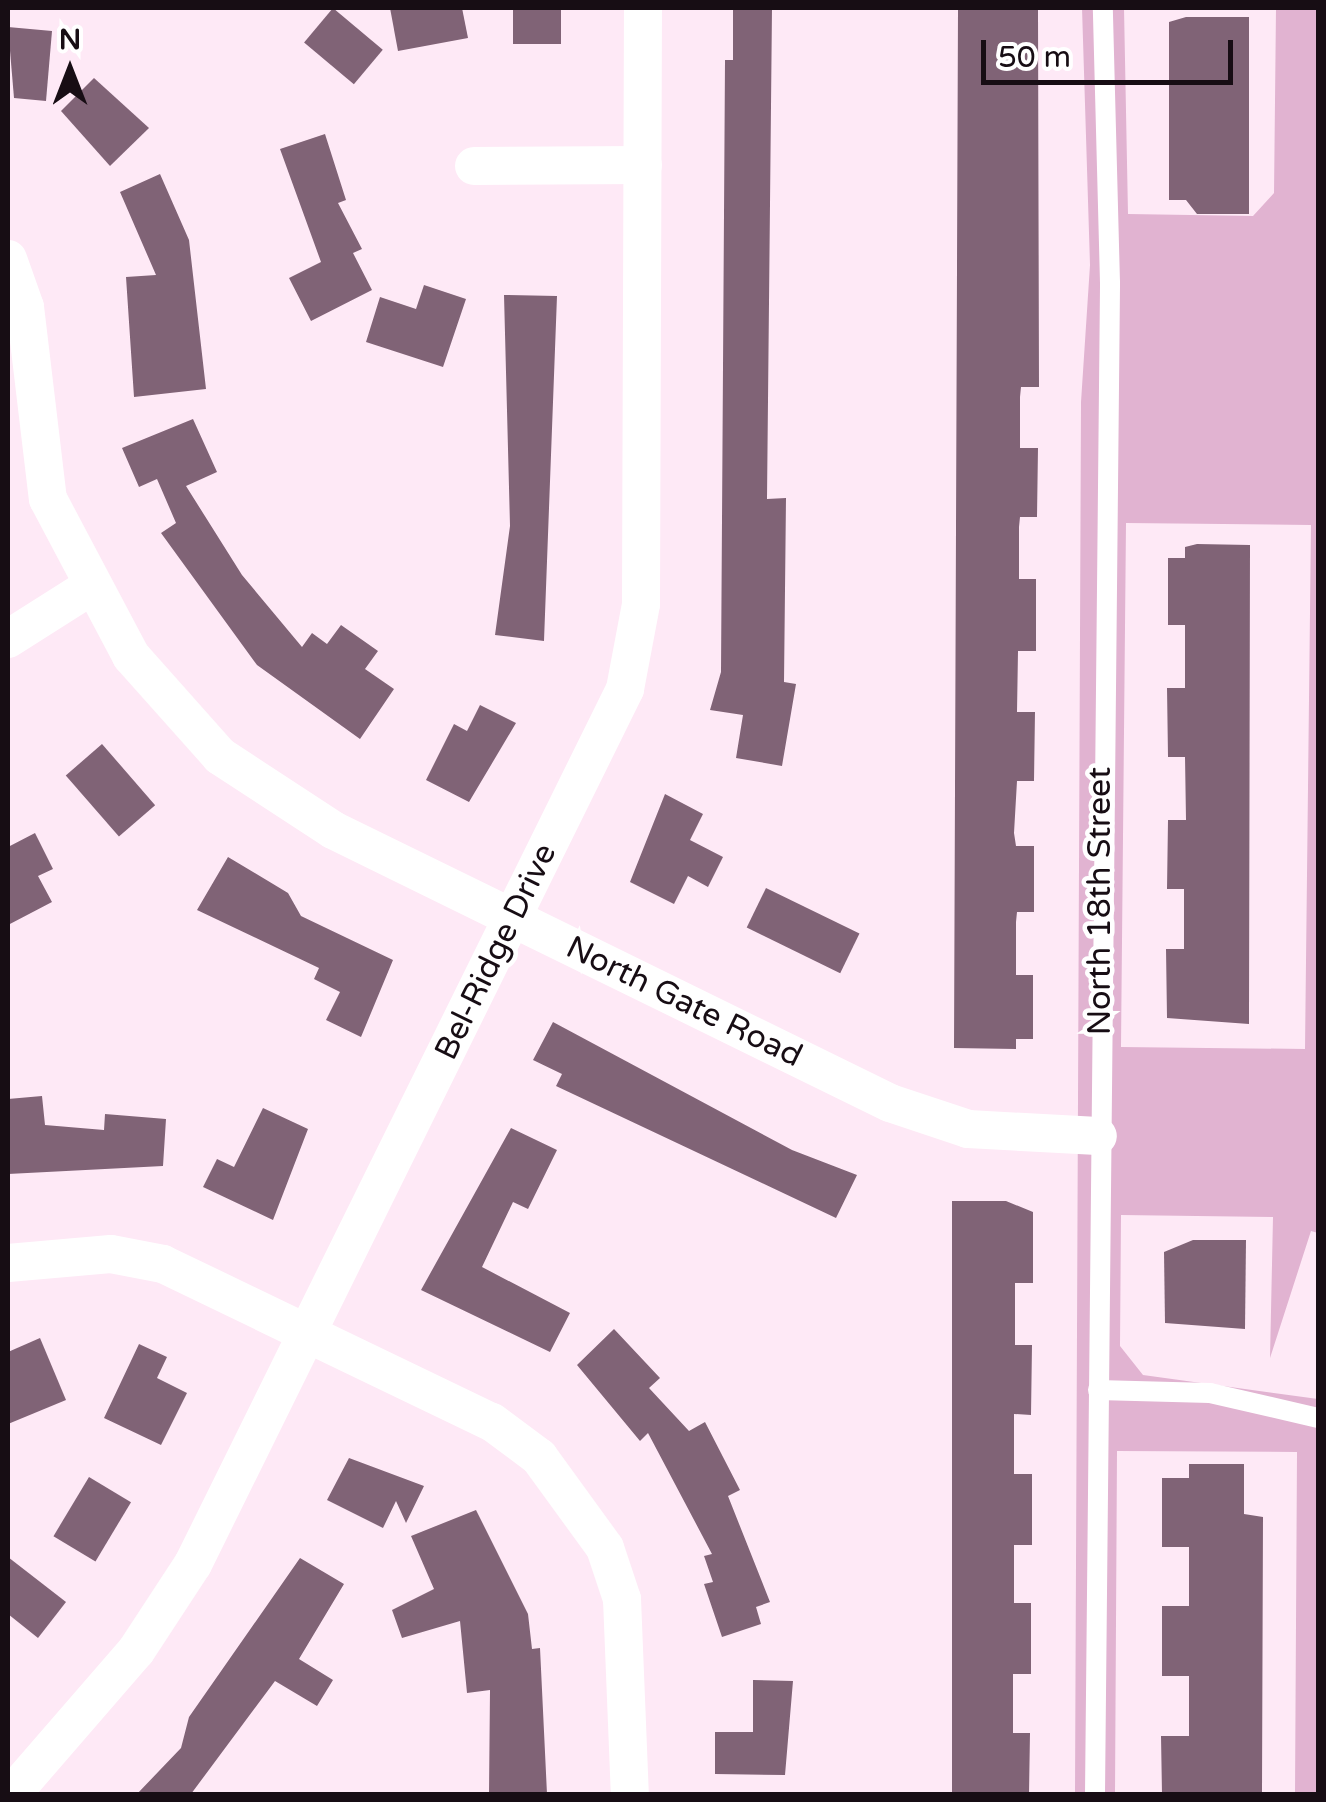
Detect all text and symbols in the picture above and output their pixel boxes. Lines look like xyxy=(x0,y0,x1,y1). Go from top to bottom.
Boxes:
north arrow xyxy=(20,20,120,120)
scale bar xyxy=(986,20,1238,82)
text: N xyxy=(59,23,81,57)
text: 50 m xyxy=(998,39,1071,76)
street label: North 18th Street xyxy=(1081,767,1119,1035)
street label: Bel-Ridge Drive xyxy=(427,838,565,1066)
street label: North Gate Road xyxy=(560,928,808,1076)

